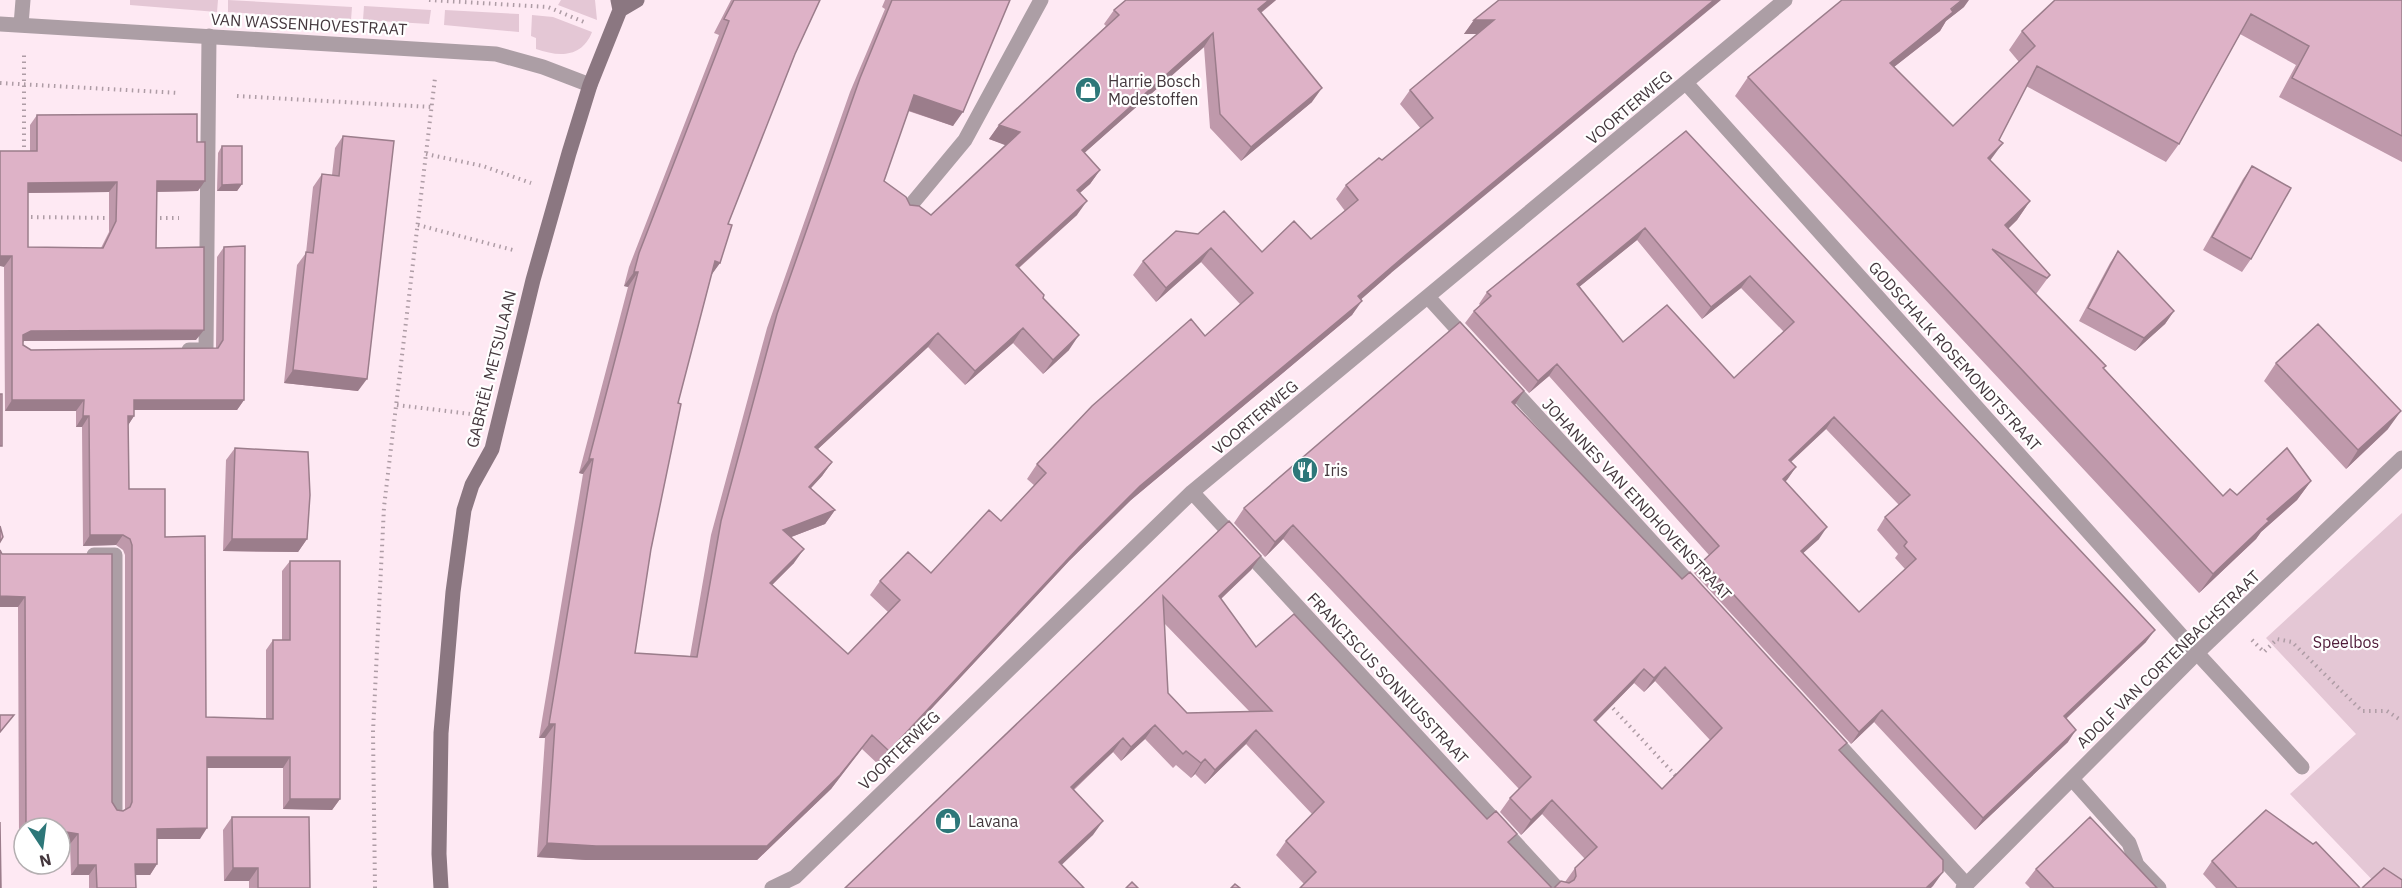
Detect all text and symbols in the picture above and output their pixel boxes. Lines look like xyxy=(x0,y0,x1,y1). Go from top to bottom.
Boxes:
street label: VAN WASSENHOVESTRAAT xyxy=(210,9,408,39)
street label: VOORTERWEG xyxy=(1582,65,1676,149)
place label: Harrie Bosch Modestoffen xyxy=(1108,71,1201,109)
shop icon: Harrie Bosch Modestoffen xyxy=(1073,75,1103,105)
street label: GODSCHALK ROSEMONDTSTRAAT xyxy=(1865,257,2045,455)
street label: GABRIËL METSULAAN xyxy=(462,288,520,450)
street label: VOORTERWEG xyxy=(1208,375,1302,459)
street label: JOHANNES VAN EINDHOVENSTRAAT xyxy=(1538,394,1736,604)
restaurant icon: Iris xyxy=(1290,455,1320,485)
place label: Iris xyxy=(1324,460,1348,480)
street label: ADOLF VAN CORTENBACHSTRAAT xyxy=(2072,566,2264,752)
street label: FRANCISCUS SONNIUSSTRAAT xyxy=(1303,588,1473,768)
park label: Speelbos xyxy=(2313,632,2379,652)
street label: VOORTERWEG xyxy=(854,706,944,794)
shop icon: Lavana xyxy=(933,806,963,836)
place label: Lavana xyxy=(968,811,1019,831)
north arrow xyxy=(12,816,72,876)
text: N xyxy=(37,850,53,872)

